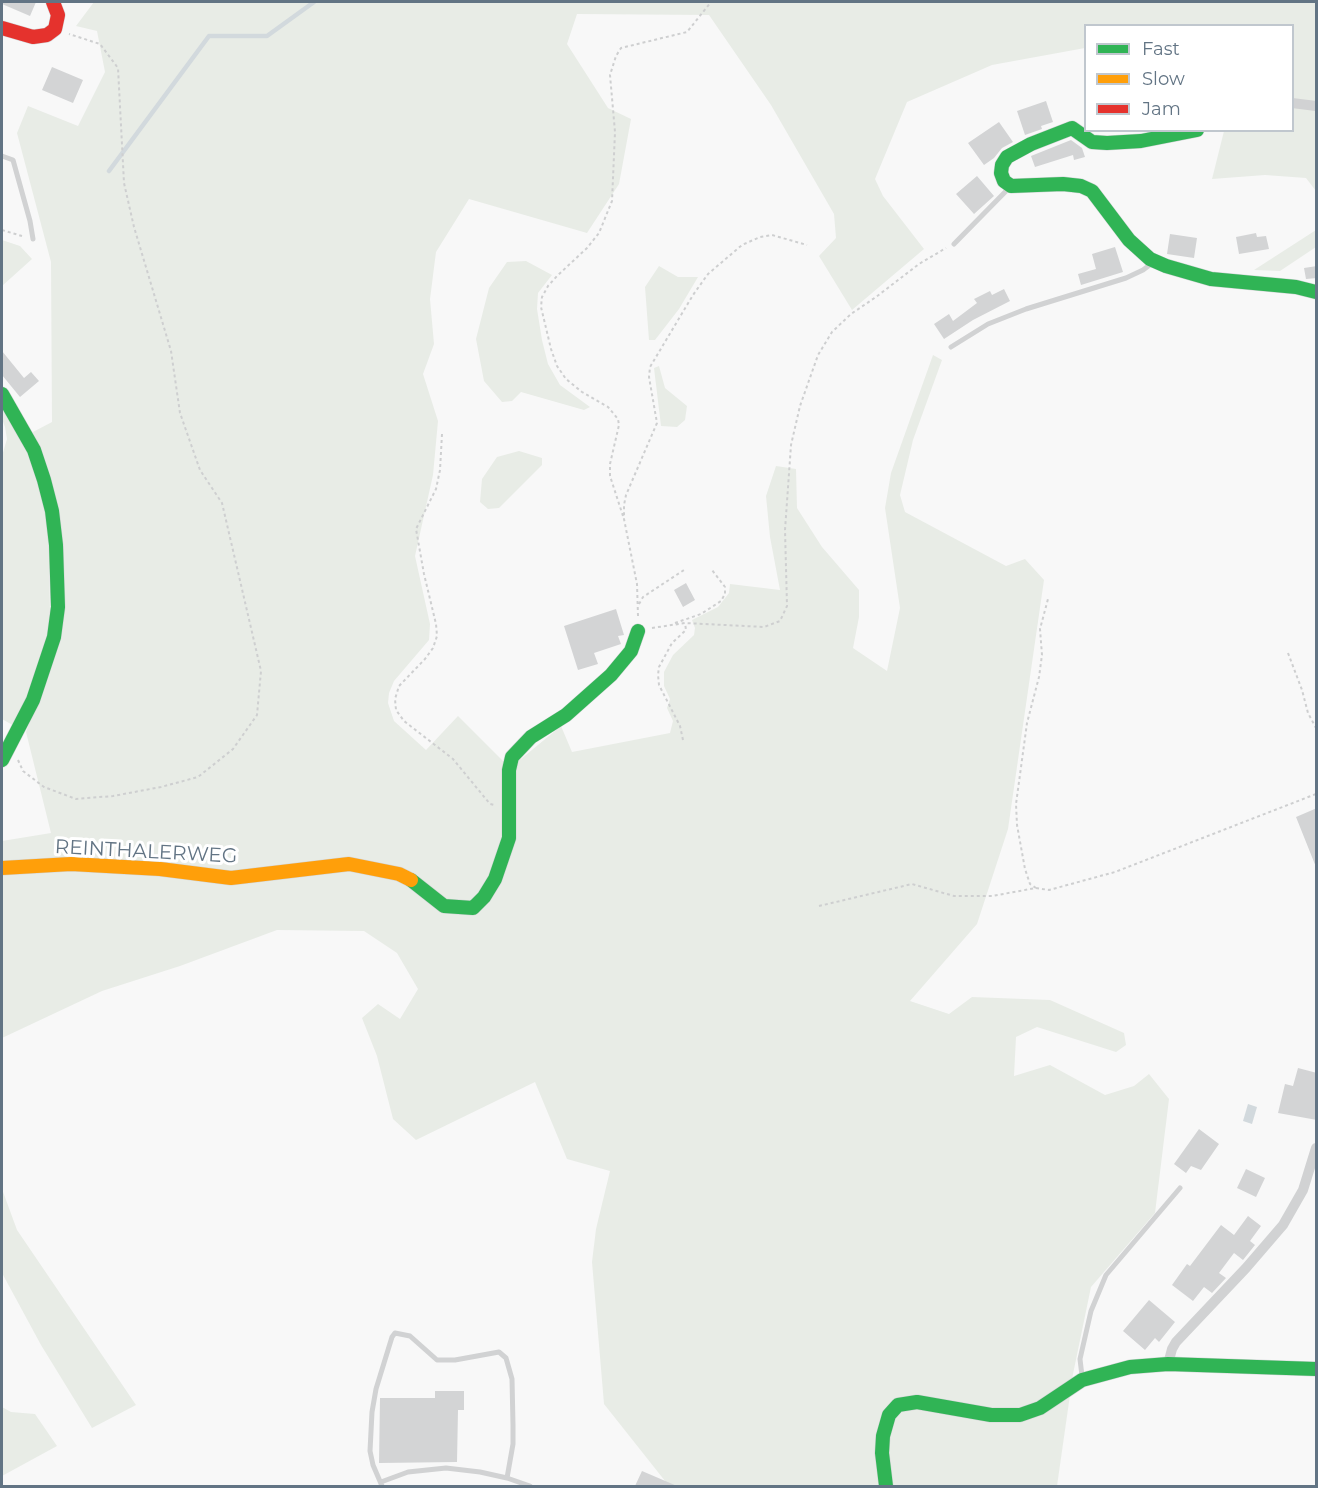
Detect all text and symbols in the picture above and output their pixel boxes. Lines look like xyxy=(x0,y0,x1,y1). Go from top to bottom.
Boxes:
legend xyxy=(1084,24,1294,132)
text: Fast xyxy=(1142,38,1180,60)
text: Slow xyxy=(1142,68,1185,90)
text: Jam xyxy=(1142,98,1181,120)
street label: REINTHALERWEG xyxy=(54,835,238,869)

